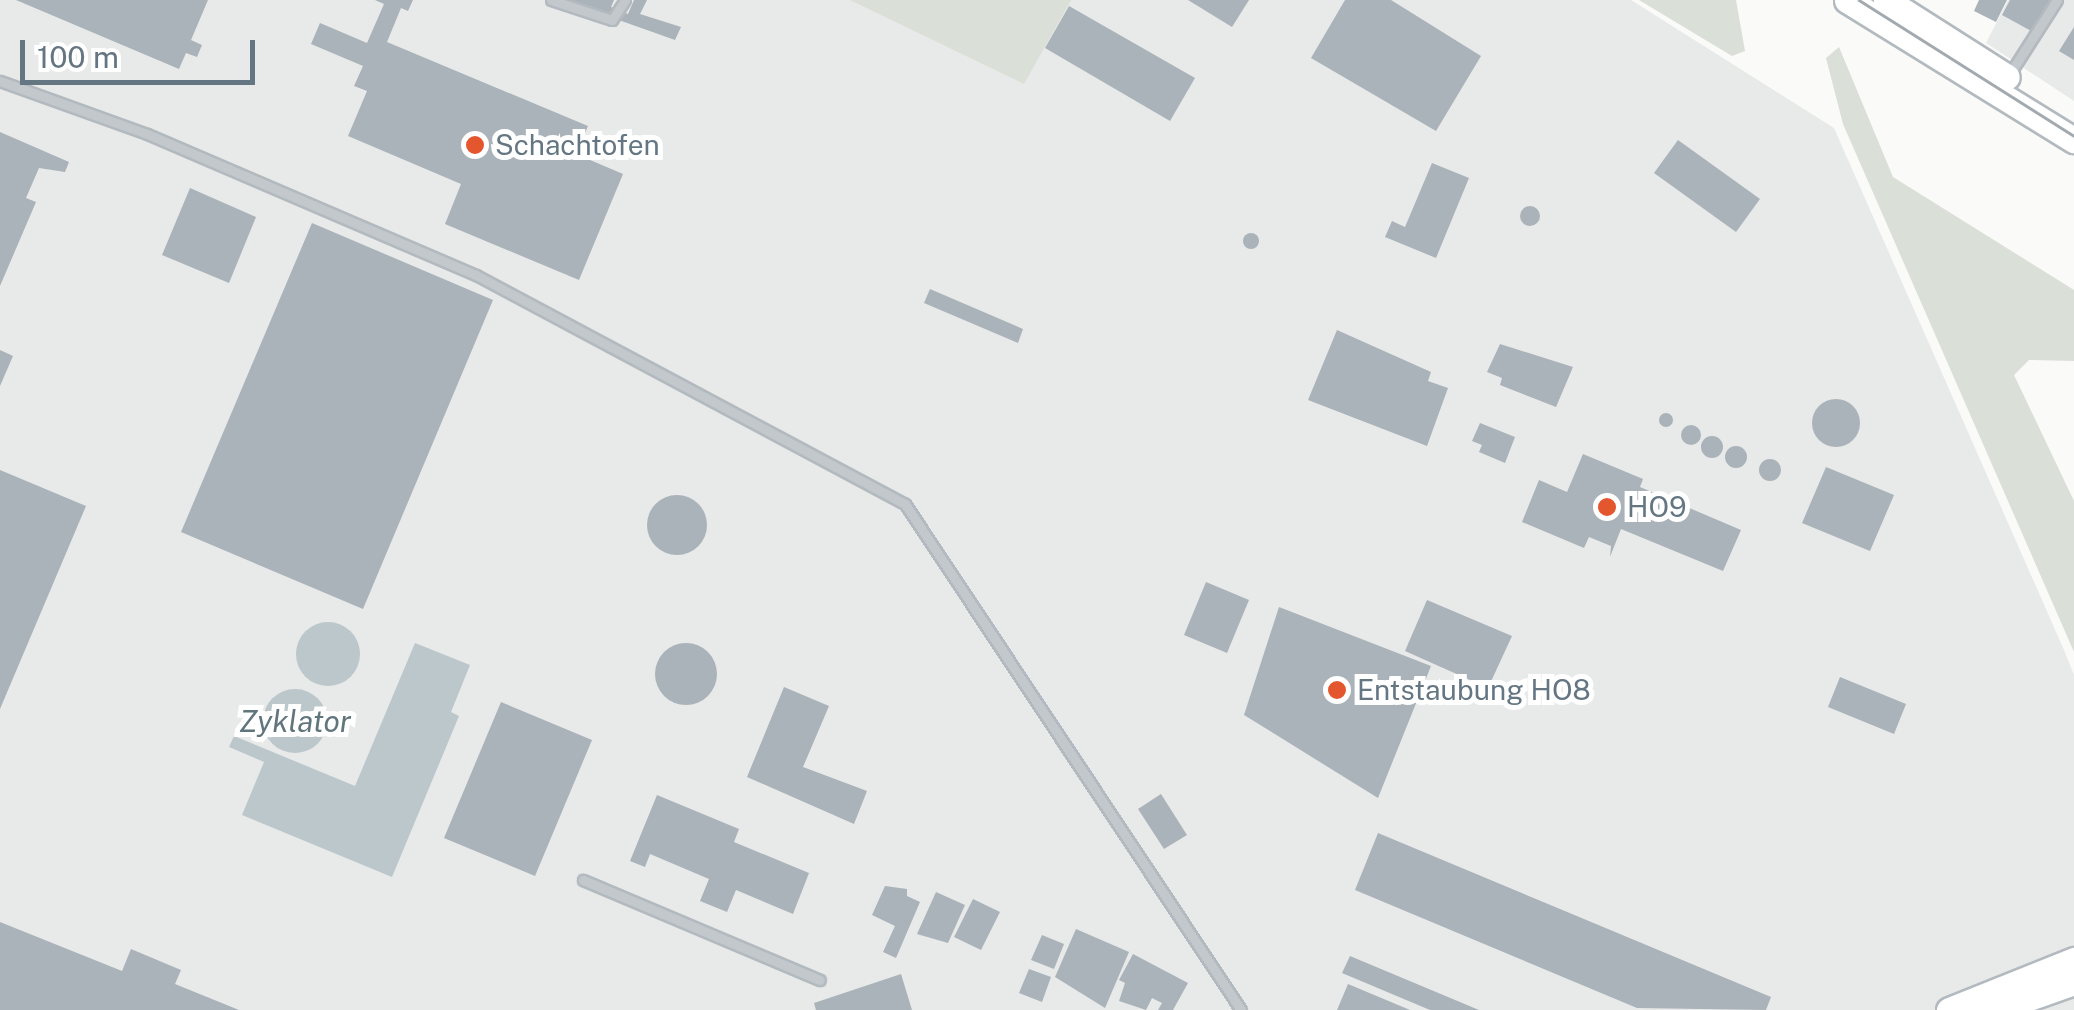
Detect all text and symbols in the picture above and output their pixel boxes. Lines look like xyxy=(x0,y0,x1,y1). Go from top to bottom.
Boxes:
scale bar xyxy=(25,20,260,82)
text: 100 m xyxy=(37,39,119,75)
place label: Schachtofen xyxy=(495,128,660,162)
marker: Schachtofen xyxy=(464,134,486,156)
place label: HO9 xyxy=(1627,490,1686,524)
marker: HO9 xyxy=(1596,496,1618,518)
place label: Entstaubung HO8 xyxy=(1357,673,1591,707)
marker: Entstaubung HO8 xyxy=(1326,679,1348,701)
water label: Zyklator xyxy=(239,703,351,739)

